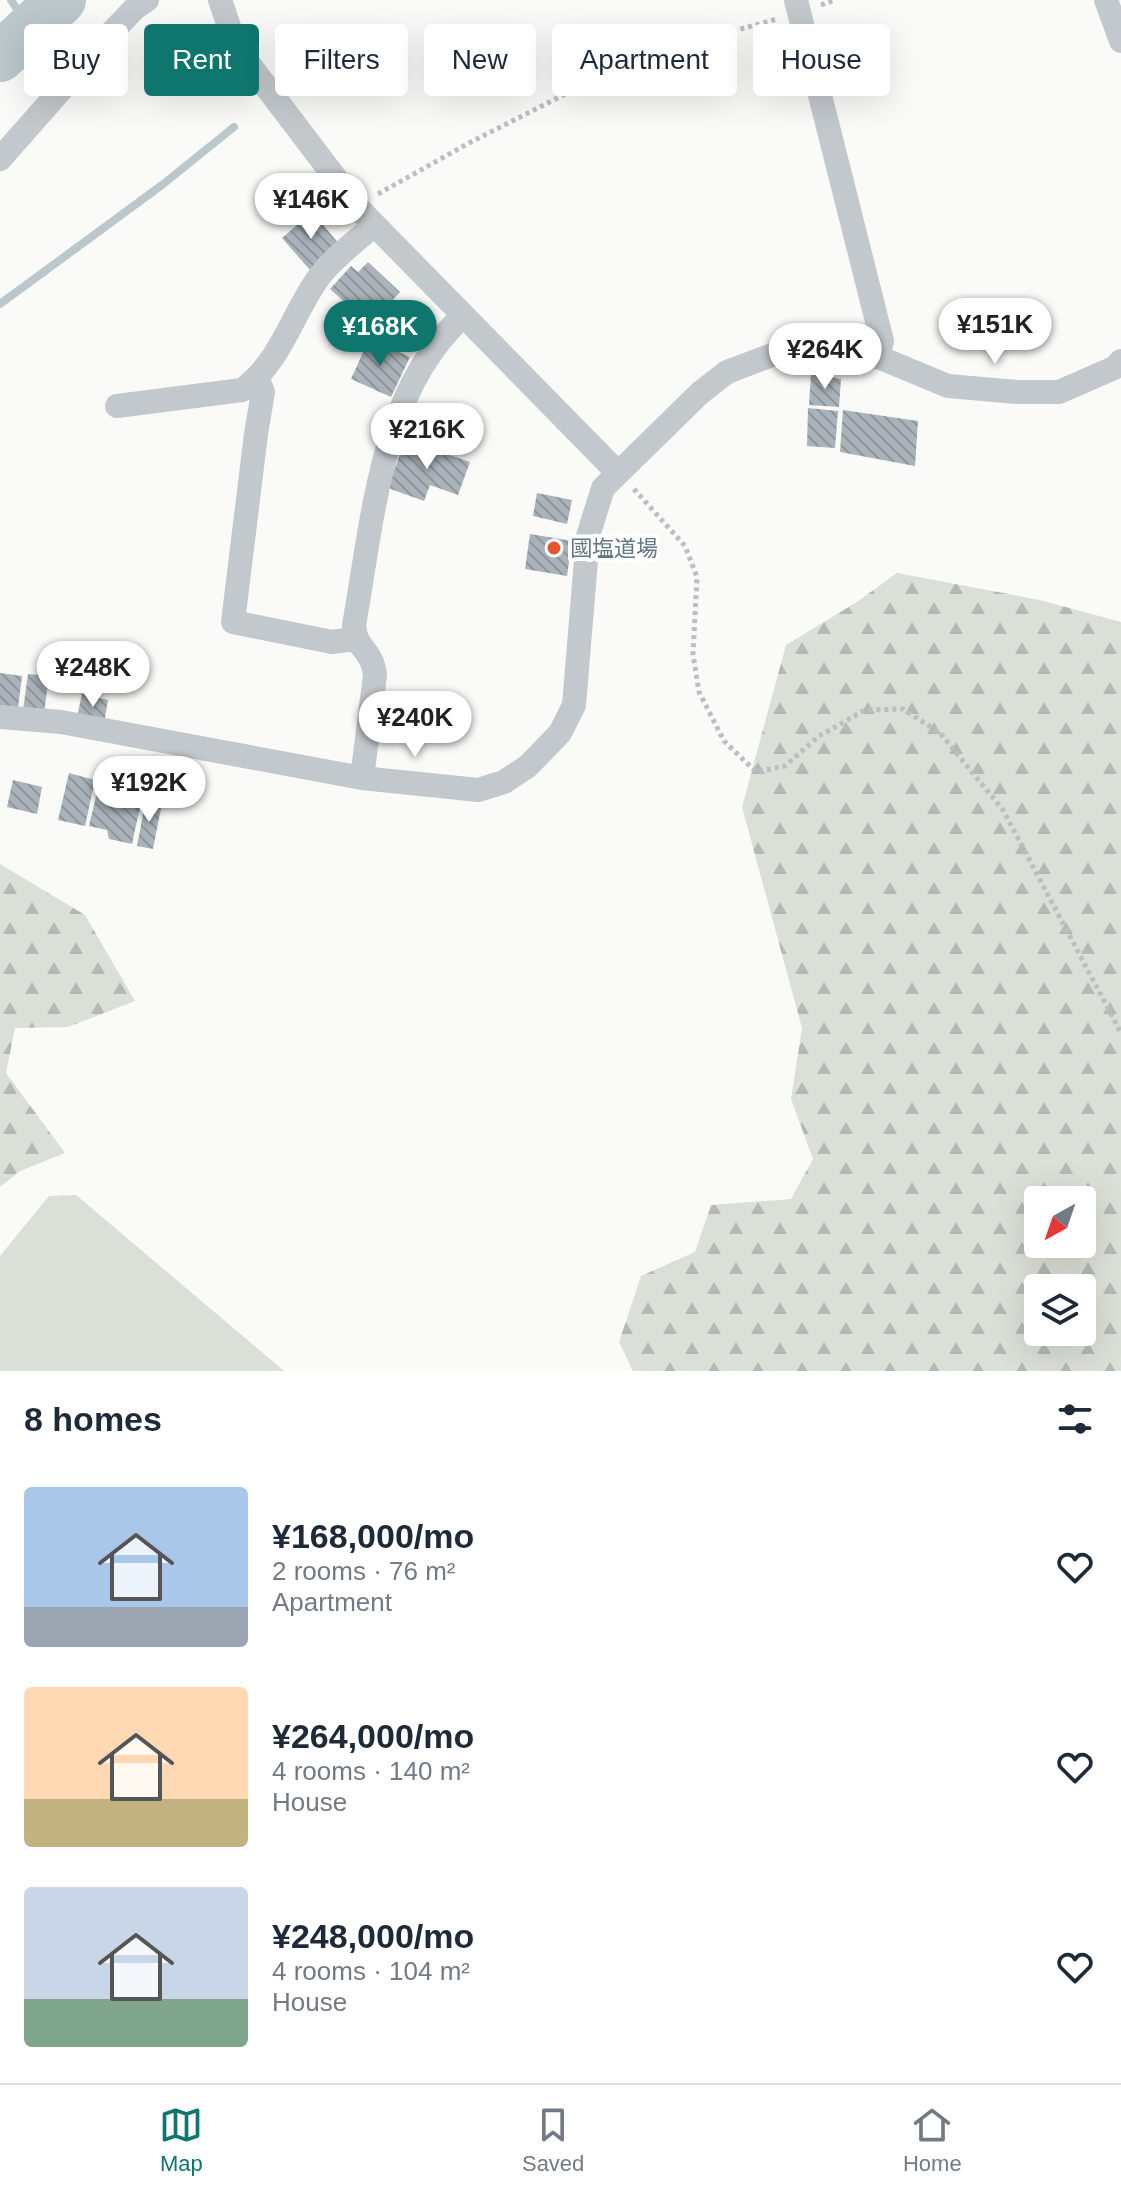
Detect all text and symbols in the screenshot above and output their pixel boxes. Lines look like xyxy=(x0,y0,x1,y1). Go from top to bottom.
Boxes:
chip: Buy xyxy=(24,24,128,96)
chip: Rent xyxy=(144,24,259,96)
chip: Filters xyxy=(275,24,408,96)
chip: New xyxy=(424,24,536,96)
chip: Apartment xyxy=(552,24,737,96)
chip: House xyxy=(753,24,890,96)
pin: ¥146K xyxy=(255,173,367,241)
text: ¥146K xyxy=(273,184,349,214)
pin: ¥151K xyxy=(939,298,1051,366)
pin: ¥168K xyxy=(324,300,436,368)
text: ¥151K xyxy=(957,309,1033,339)
text: ¥168K xyxy=(342,311,418,341)
pin: ¥264K xyxy=(769,323,881,391)
text: ¥264K xyxy=(787,334,863,364)
pin: ¥216K xyxy=(371,403,483,471)
text: ¥216K xyxy=(389,414,465,444)
place label: 國塩道場 xyxy=(570,536,658,561)
marker: 國塩道場 xyxy=(545,539,563,557)
pin: ¥248K xyxy=(37,641,149,709)
text: ¥248K xyxy=(55,652,131,682)
pin: ¥240K xyxy=(359,691,471,759)
text: ¥240K xyxy=(377,702,453,732)
pin: ¥192K xyxy=(93,756,205,824)
text: ¥192K xyxy=(111,767,187,797)
north arrow xyxy=(1024,1186,1096,1258)
map controls xyxy=(1024,1186,1096,1346)
button: layers xyxy=(1024,1274,1096,1346)
icon: filters xyxy=(1053,1397,1097,1441)
text: 8 homes xyxy=(24,1400,162,1438)
text: ¥168,000/mo xyxy=(272,1517,474,1555)
icon: home xyxy=(88,1519,184,1615)
icon: heart xyxy=(1053,1545,1097,1589)
text: 2 rooms · 76 m² xyxy=(272,1556,456,1586)
text: Apartment xyxy=(272,1587,392,1617)
text: ¥264,000/mo xyxy=(272,1717,474,1755)
icon: home xyxy=(88,1719,184,1815)
icon: heart xyxy=(1053,1745,1097,1789)
text: 4 rooms · 140 m² xyxy=(272,1756,470,1786)
text: House xyxy=(272,1787,347,1817)
text: ¥248,000/mo xyxy=(272,1917,474,1955)
icon: home xyxy=(88,1919,184,2015)
icon: heart xyxy=(1053,1945,1097,1989)
text: 4 rooms · 104 m² xyxy=(272,1956,470,1986)
text: House xyxy=(272,1987,347,2017)
tab: Map xyxy=(159,2103,203,2177)
tab: Saved xyxy=(522,2103,584,2177)
tab: Home xyxy=(903,2103,962,2177)

